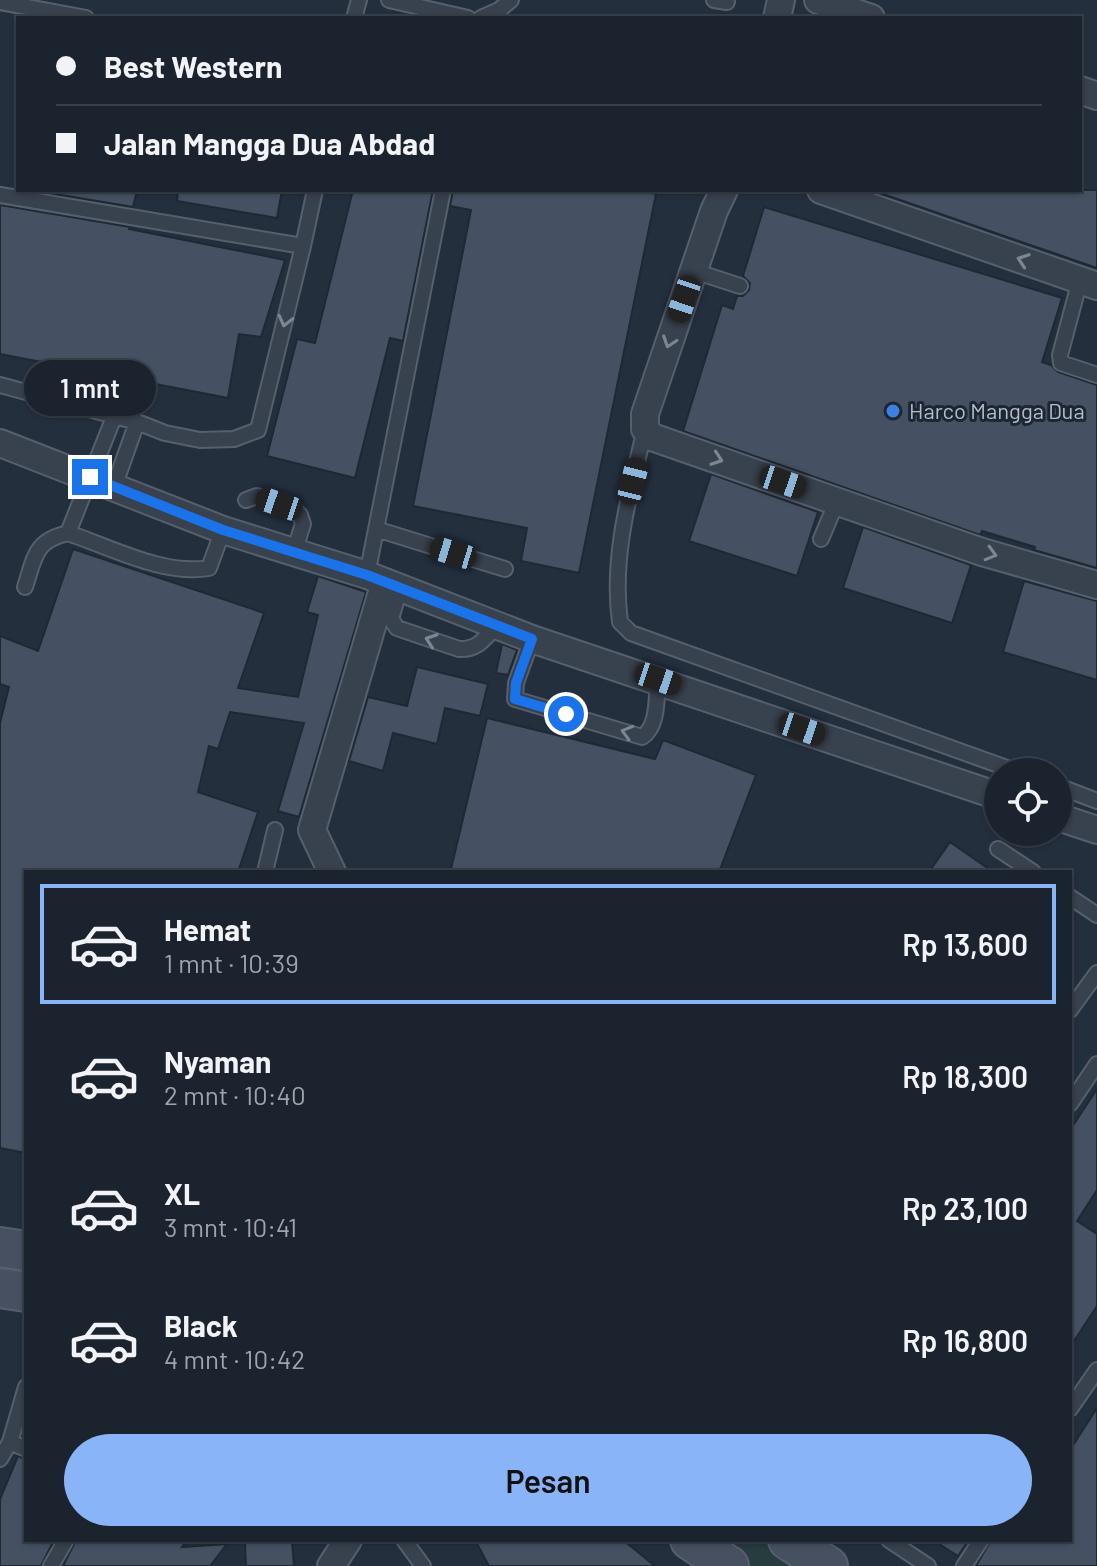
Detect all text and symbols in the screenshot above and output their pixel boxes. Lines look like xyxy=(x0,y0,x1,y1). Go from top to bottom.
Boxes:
text: Best Western xyxy=(104,48,282,84)
text: Jalan Mangga Dua Abdad xyxy=(104,125,435,161)
one-way arrow xyxy=(1017,254,1031,270)
car xyxy=(665,272,703,326)
one-way arrow xyxy=(277,314,294,328)
one-way arrow xyxy=(663,335,679,349)
callout: 1 mnt xyxy=(24,361,156,417)
text: 1 mnt xyxy=(60,372,120,403)
place label: Harco Mangga Dua xyxy=(909,397,1085,423)
marker: Harco Mangga Dua xyxy=(884,402,902,420)
one-way arrow xyxy=(709,449,723,465)
car xyxy=(616,455,650,507)
route end xyxy=(72,459,108,495)
car xyxy=(756,463,810,501)
car xyxy=(252,485,306,523)
car xyxy=(427,535,479,571)
one-way arrow xyxy=(983,545,997,561)
one-way arrow xyxy=(425,633,439,649)
car xyxy=(631,660,685,698)
route start xyxy=(548,696,584,732)
car xyxy=(775,710,829,748)
one-way arrow xyxy=(620,725,634,741)
map controls xyxy=(984,758,1072,846)
button: locate xyxy=(984,758,1072,846)
icon: car xyxy=(68,908,140,980)
text: Hemat xyxy=(164,911,251,947)
text: Rp 13,600 xyxy=(902,926,1028,962)
text: 1 mnt · 10:39 xyxy=(164,947,299,978)
icon: car xyxy=(68,1040,140,1112)
text: Nyaman xyxy=(164,1043,271,1079)
text: Rp 18,300 xyxy=(902,1058,1028,1094)
text: 2 mnt · 10:40 xyxy=(164,1079,306,1110)
icon: car xyxy=(68,1172,140,1244)
text: XL xyxy=(164,1175,200,1211)
text: Rp 23,100 xyxy=(902,1190,1028,1226)
text: 3 mnt · 10:41 xyxy=(164,1211,297,1242)
icon: car xyxy=(68,1304,140,1376)
text: Black xyxy=(164,1307,238,1343)
text: Rp 16,800 xyxy=(902,1322,1028,1358)
text: 4 mnt · 10:42 xyxy=(164,1343,305,1374)
button: Pesan xyxy=(64,1434,1032,1526)

